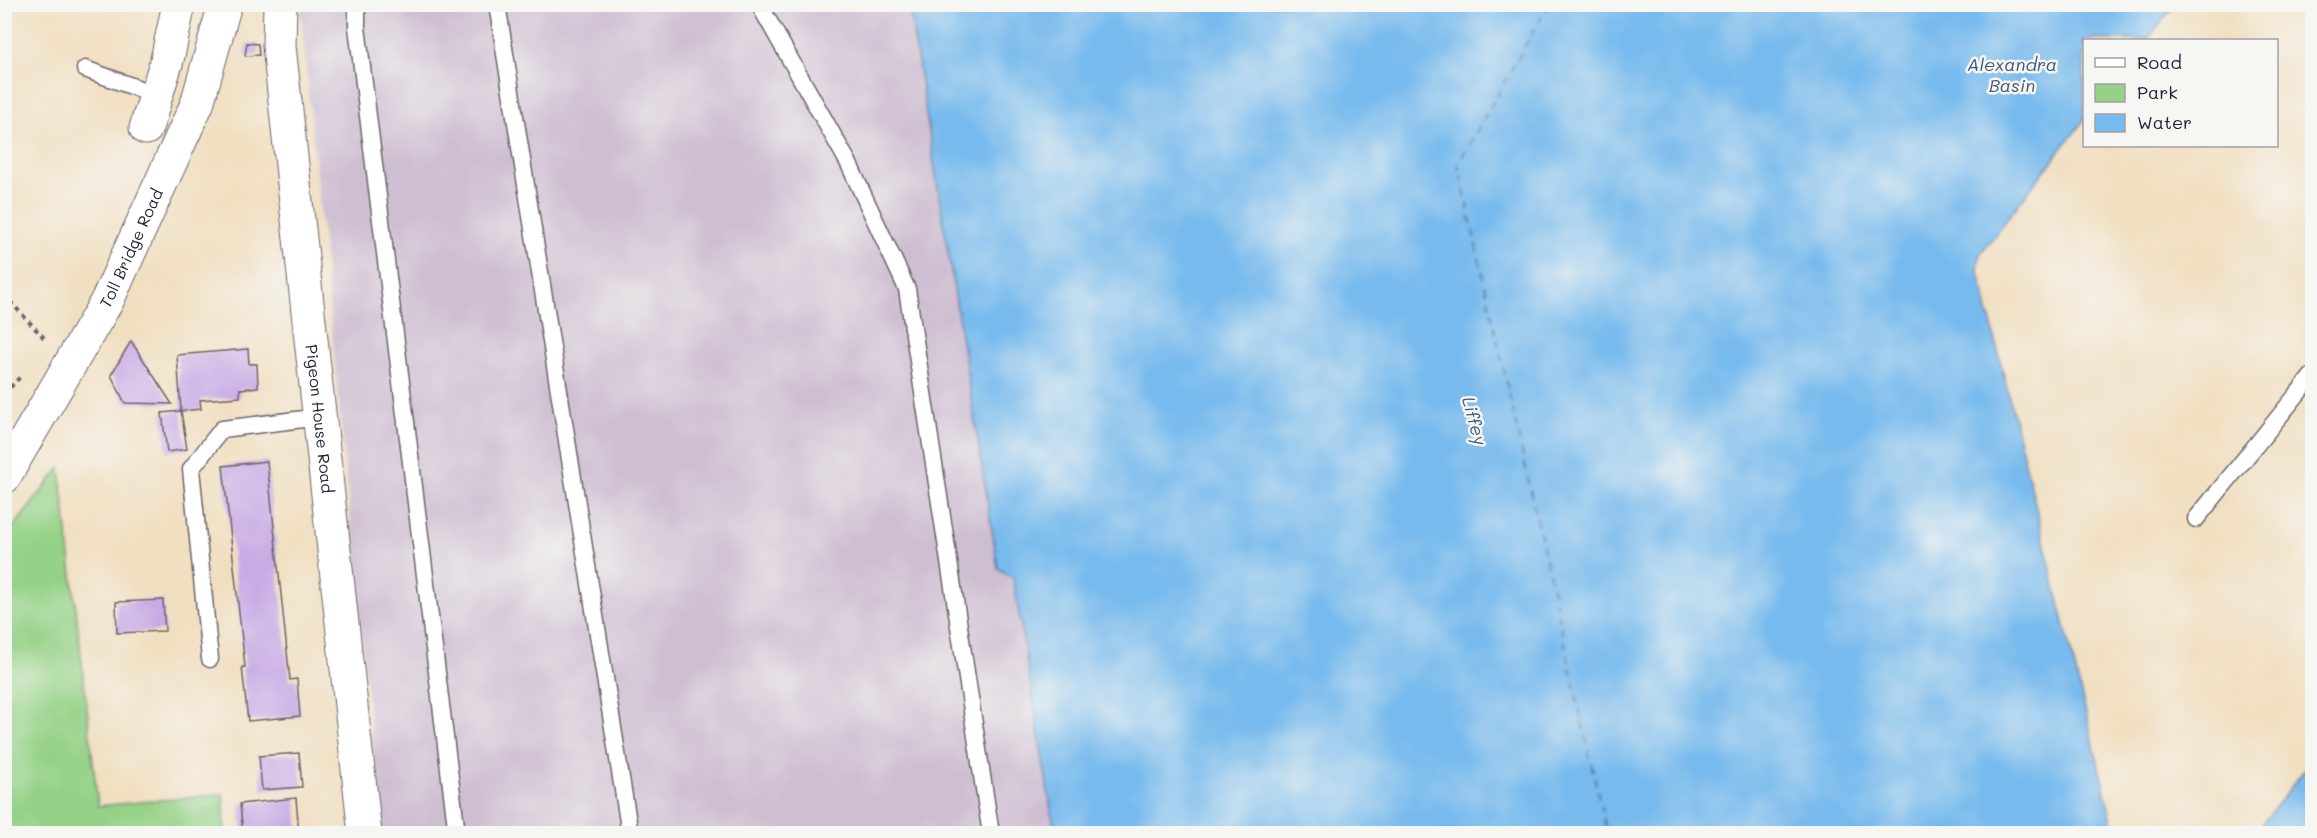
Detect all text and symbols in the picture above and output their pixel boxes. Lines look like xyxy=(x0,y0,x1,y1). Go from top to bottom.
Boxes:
legend xyxy=(2083,39,2278,147)
text: Road xyxy=(2137,50,2182,74)
water label: Alexandra Basin xyxy=(1967,52,2057,97)
text: Park xyxy=(2137,80,2178,104)
text: Water xyxy=(2137,110,2192,134)
street label: Toll Bridge Road xyxy=(94,185,167,312)
street label: Pigeon House Road xyxy=(302,343,339,494)
water label: Liffey xyxy=(1457,394,1493,448)

